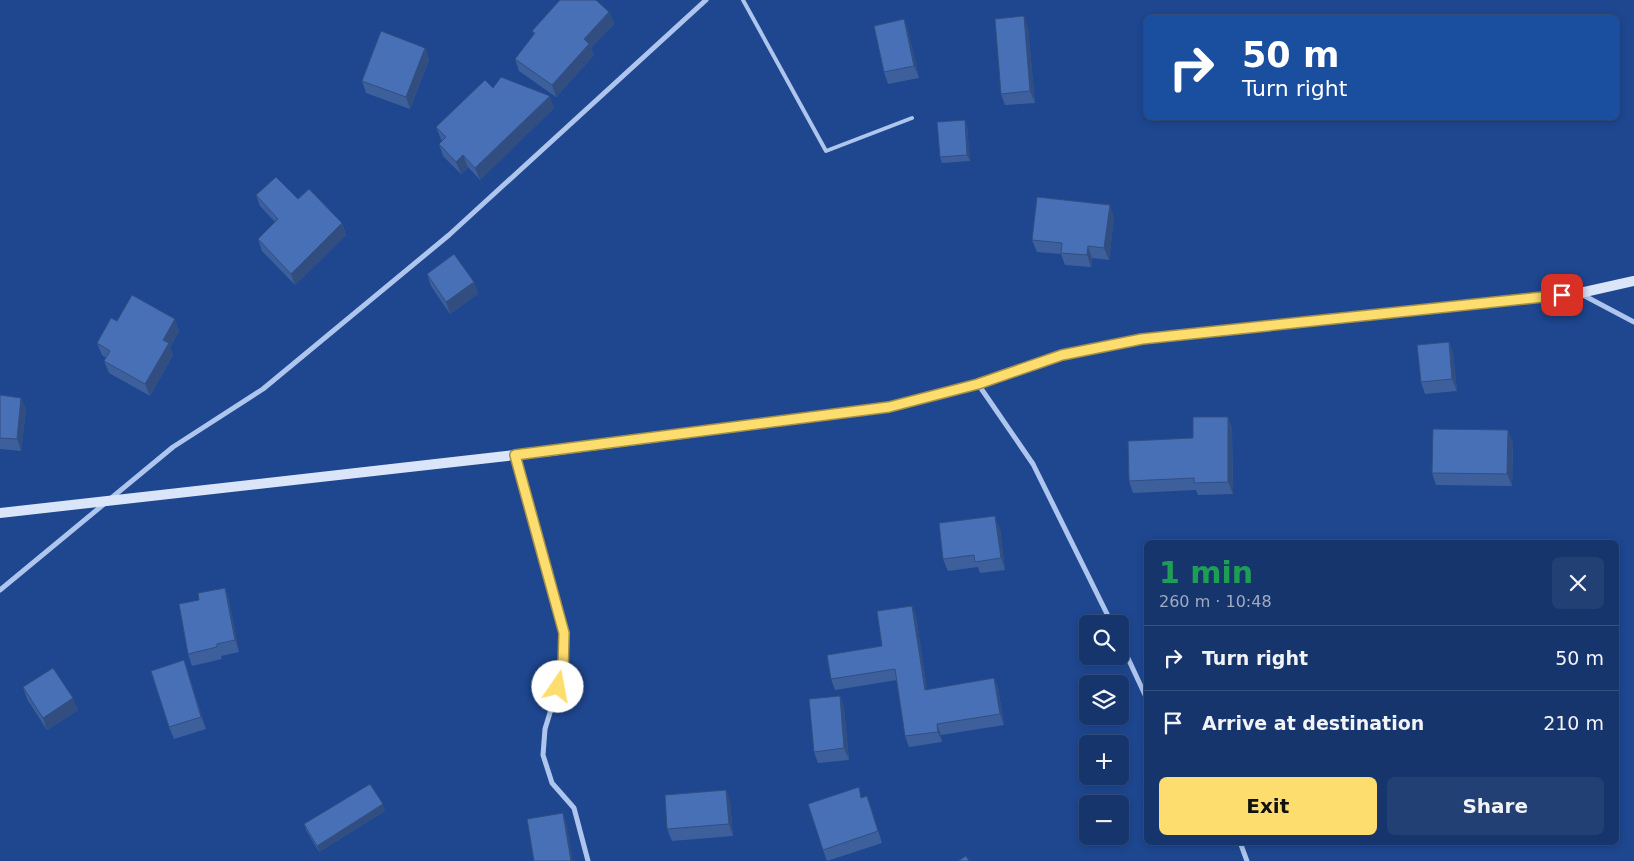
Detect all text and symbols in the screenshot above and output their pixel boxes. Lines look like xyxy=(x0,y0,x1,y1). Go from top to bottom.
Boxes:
icon: right xyxy=(1159,35,1224,100)
text: 50 m xyxy=(1242,35,1339,75)
text: Turn right xyxy=(1242,76,1347,101)
pin xyxy=(1541,274,1583,316)
icon: arrive xyxy=(1548,281,1576,309)
text: 1 min xyxy=(1159,555,1253,590)
button: close xyxy=(1552,557,1604,609)
text: 260 m · 10:48 xyxy=(1159,592,1272,611)
map controls xyxy=(1079,615,1129,845)
button: search xyxy=(1079,615,1129,665)
icon: right xyxy=(1159,644,1187,672)
text: Turn right xyxy=(1202,647,1308,669)
text: 50 m xyxy=(1555,647,1604,669)
position arrow xyxy=(531,660,583,712)
button: layers xyxy=(1079,675,1129,725)
icon: arrive xyxy=(1159,709,1187,737)
text: Arrive at destination xyxy=(1202,712,1424,734)
text: 210 m xyxy=(1543,712,1604,734)
button: + xyxy=(1079,735,1129,785)
button: Exit xyxy=(1159,777,1377,835)
button: Share xyxy=(1387,777,1604,835)
button: − xyxy=(1079,795,1129,845)

